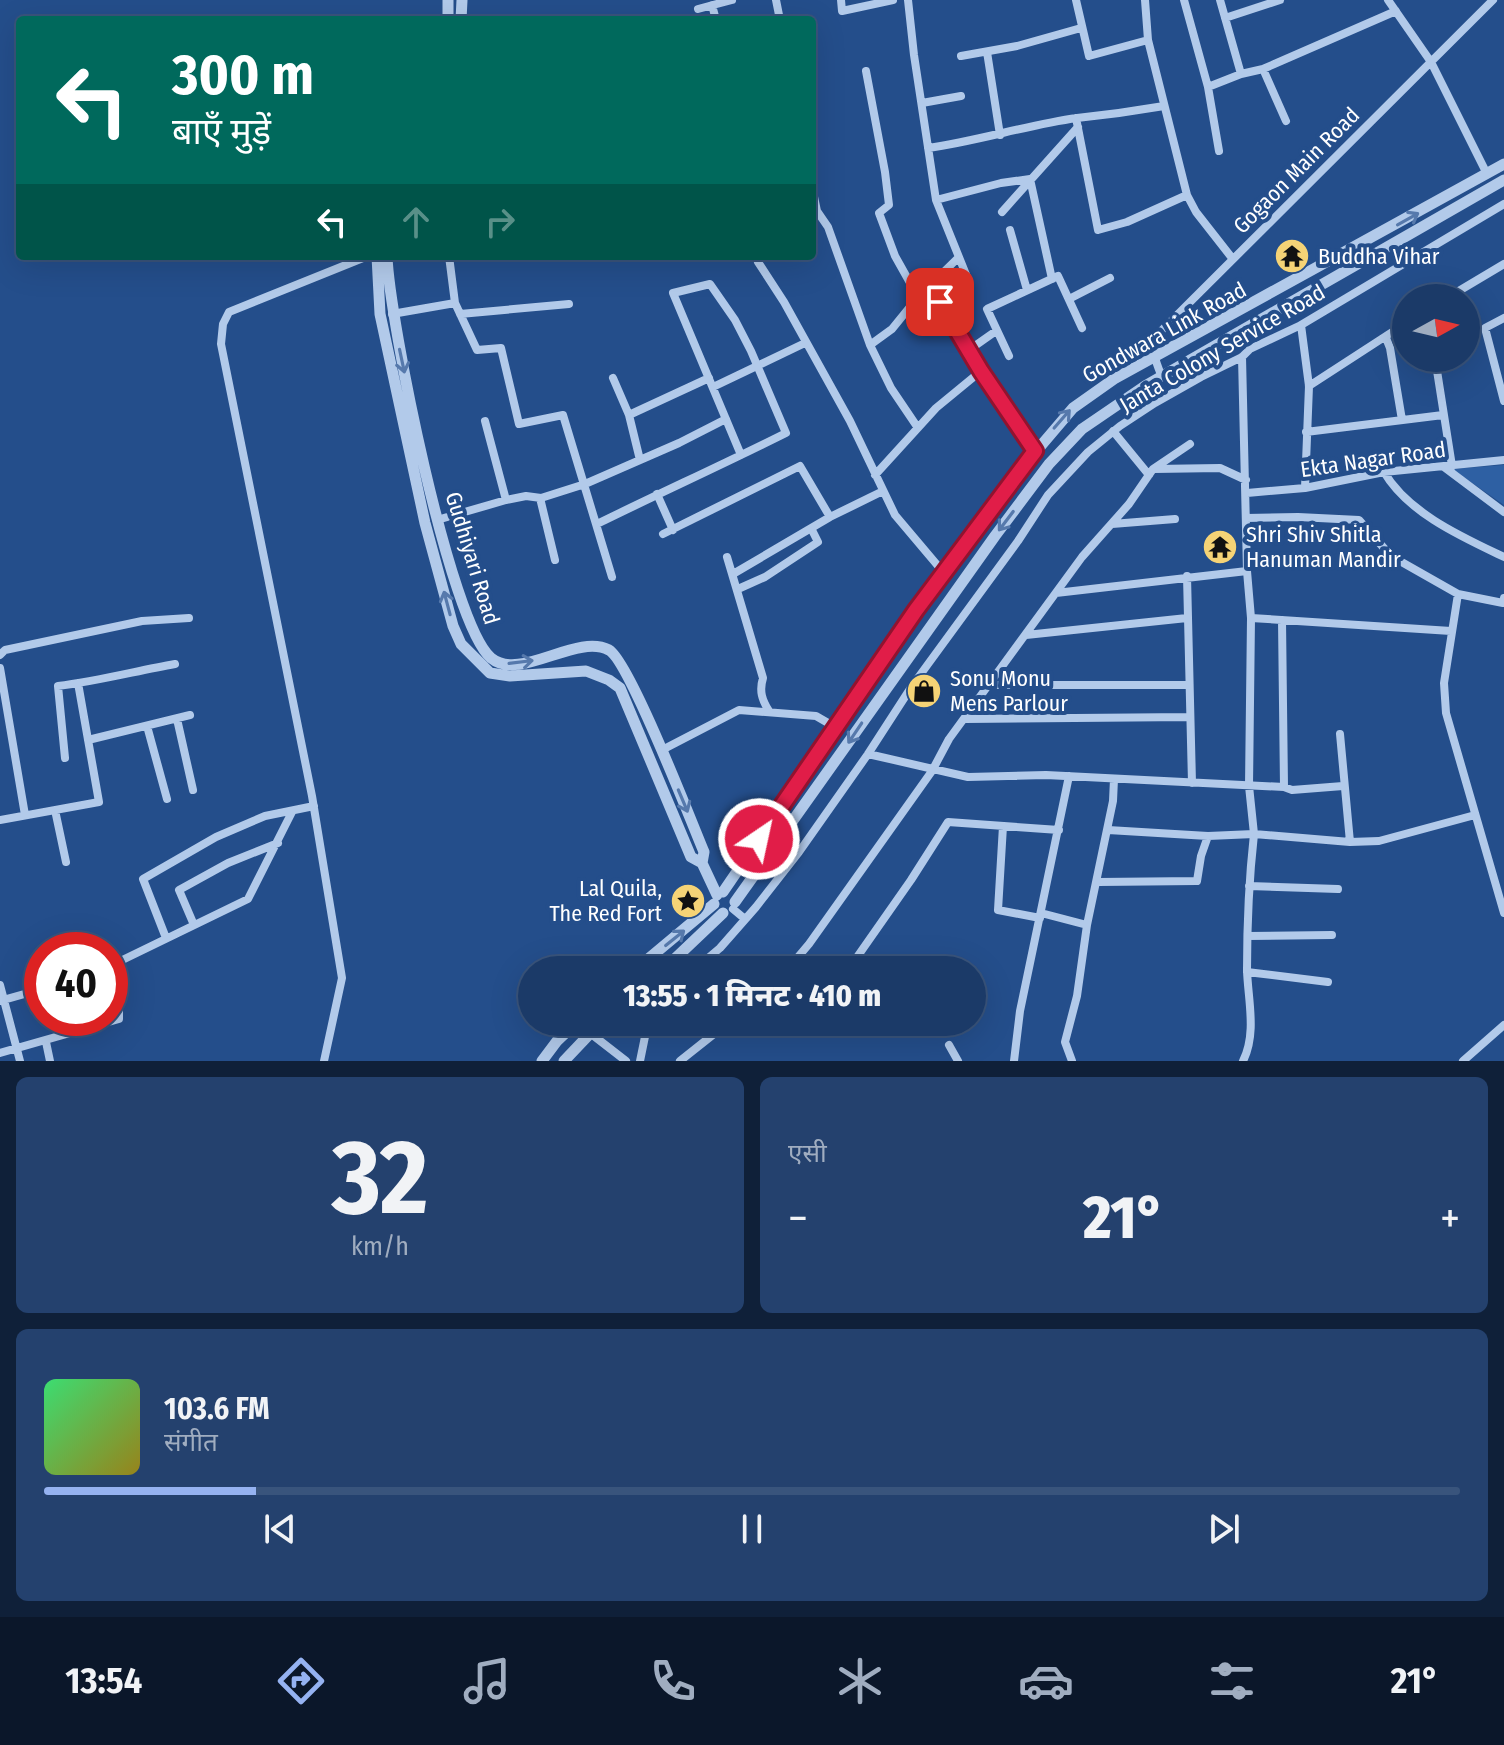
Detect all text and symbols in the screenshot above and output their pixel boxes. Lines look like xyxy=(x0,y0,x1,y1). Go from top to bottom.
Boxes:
text: 300 m xyxy=(172,42,314,109)
icon: left xyxy=(40,48,144,152)
street label: Gogaon Main Road xyxy=(1228,102,1365,239)
text: बाएँ मुड़ें xyxy=(172,110,271,154)
icon: left xyxy=(310,200,354,244)
icon: ahead xyxy=(394,200,438,244)
icon: right xyxy=(478,200,522,244)
one-way arrow xyxy=(1395,211,1419,227)
temple icon: Buddha Vihar xyxy=(1273,237,1311,275)
place label: Buddha Vihar xyxy=(1318,243,1440,270)
pin xyxy=(906,268,974,336)
street label: Gondwara Link Road xyxy=(1078,276,1251,389)
street label: Janta Colony Service Road xyxy=(1115,279,1330,418)
icon: arrive xyxy=(918,280,962,324)
north arrow xyxy=(1392,284,1480,372)
map controls xyxy=(1392,284,1480,372)
one-way arrow xyxy=(395,347,410,373)
one-way arrow xyxy=(1053,410,1071,430)
street label: Ekta Nagar Road xyxy=(1299,436,1448,483)
street label: Gudhiyari Road xyxy=(440,489,506,628)
one-way arrow xyxy=(998,510,1015,531)
place label: Shri Shiv Shitla Hanuman Mandir xyxy=(1246,521,1401,573)
temple icon: Shri Shiv Shitla Hanuman Mandir xyxy=(1201,528,1239,566)
one-way arrow xyxy=(439,591,454,617)
one-way arrow xyxy=(507,654,533,669)
place label: Sonu Monu Mens Parlour xyxy=(950,665,1068,717)
shop icon: Sonu Monu Mens Parlour xyxy=(905,672,943,710)
one-way arrow xyxy=(847,721,863,743)
one-way arrow xyxy=(677,788,692,813)
position arrow xyxy=(717,797,801,881)
place label: Lal Quila, The Red Fort xyxy=(549,875,663,927)
place icon: Lal Quila, The Red Fort xyxy=(669,882,707,920)
one-way arrow xyxy=(664,929,685,947)
speed limit sign: 40 xyxy=(24,932,128,1036)
text: 13:55 · 1 मिनट · 410 m xyxy=(623,978,881,1014)
text: 32 xyxy=(332,1116,428,1241)
text: एसी xyxy=(788,1138,827,1169)
text: 21° xyxy=(1083,1182,1165,1254)
text: − xyxy=(788,1192,808,1245)
text: + xyxy=(1440,1192,1460,1245)
text: km/h xyxy=(351,1231,409,1262)
text: 103.6 FM xyxy=(164,1391,270,1427)
text: संगीत xyxy=(164,1427,218,1458)
icon: previous xyxy=(258,1507,302,1551)
icon: pause xyxy=(730,1507,774,1551)
icon: next xyxy=(1202,1507,1246,1551)
icon: directions xyxy=(273,1653,329,1709)
icon: music xyxy=(459,1653,515,1709)
icon: phone xyxy=(645,1653,701,1709)
icon: climate xyxy=(832,1653,888,1709)
icon: car xyxy=(1018,1653,1074,1709)
icon: filters xyxy=(1204,1653,1260,1709)
text: 13:54 xyxy=(65,1659,142,1703)
text: 21° xyxy=(1391,1659,1439,1703)

